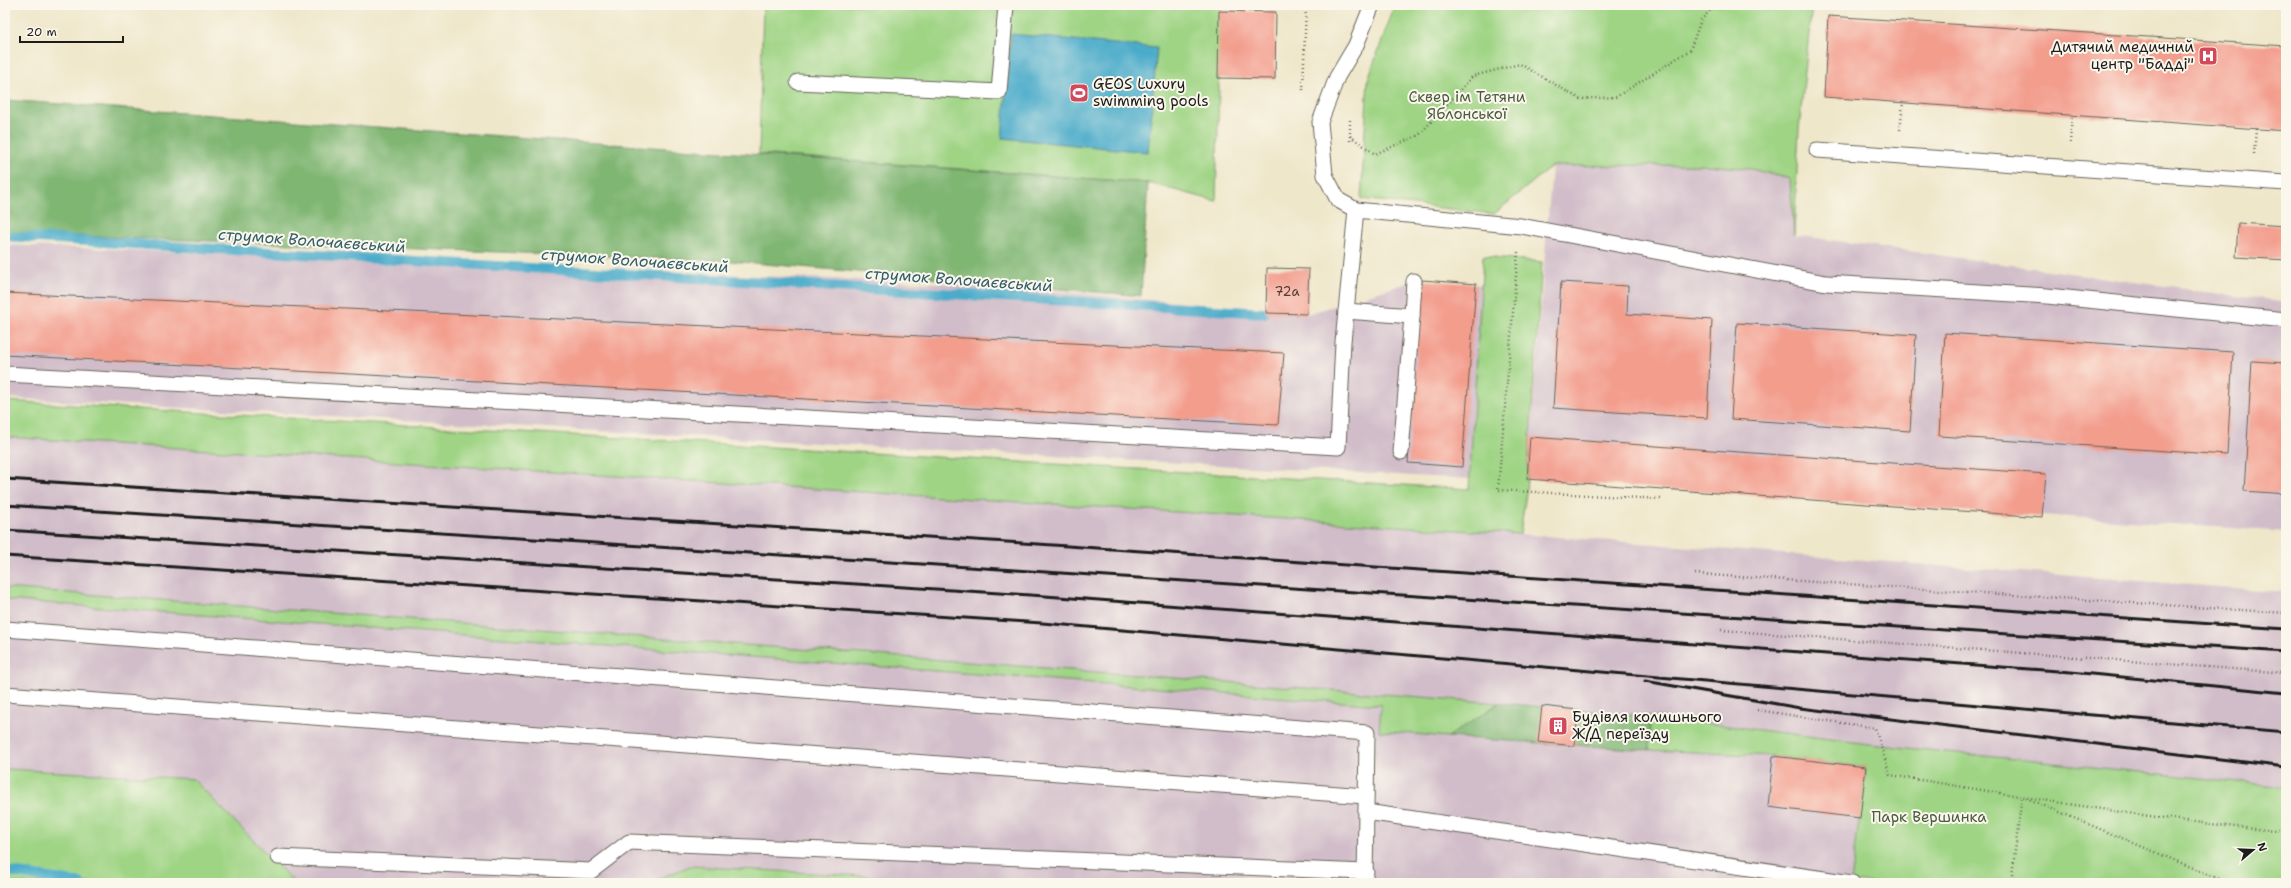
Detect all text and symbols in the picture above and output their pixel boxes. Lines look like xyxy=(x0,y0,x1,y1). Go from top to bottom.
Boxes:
scale bar xyxy=(20,18,123,44)
text: 20 m xyxy=(26,24,57,40)
place label: Дитячий медичний центр "Бадді" xyxy=(2051,37,2194,74)
hospital icon: Дитячий медичний центр "Бадді" xyxy=(2197,45,2219,67)
place label: GEOS Luxury swimming pools xyxy=(1093,74,1209,111)
sports icon: GEOS Luxury swimming pools xyxy=(1068,82,1090,104)
park label: Сквер ім Тетяни Яблонської xyxy=(1408,87,1526,124)
water label: струмок Волочаєвський xyxy=(217,223,407,258)
water label: струмок Волочаєвський xyxy=(540,243,730,278)
water label: струмок Волочаєвський xyxy=(864,262,1054,297)
house number: 72а xyxy=(1274,283,1300,300)
place label: Будівля колишнього Ж/Д переїзду xyxy=(1572,707,1722,744)
building icon: Будівля колишнього Ж/Д переїзду xyxy=(1547,715,1569,737)
park label: Парк Вершинка xyxy=(1871,807,1987,827)
north arrow xyxy=(2233,830,2273,870)
text: N xyxy=(2253,840,2271,854)

